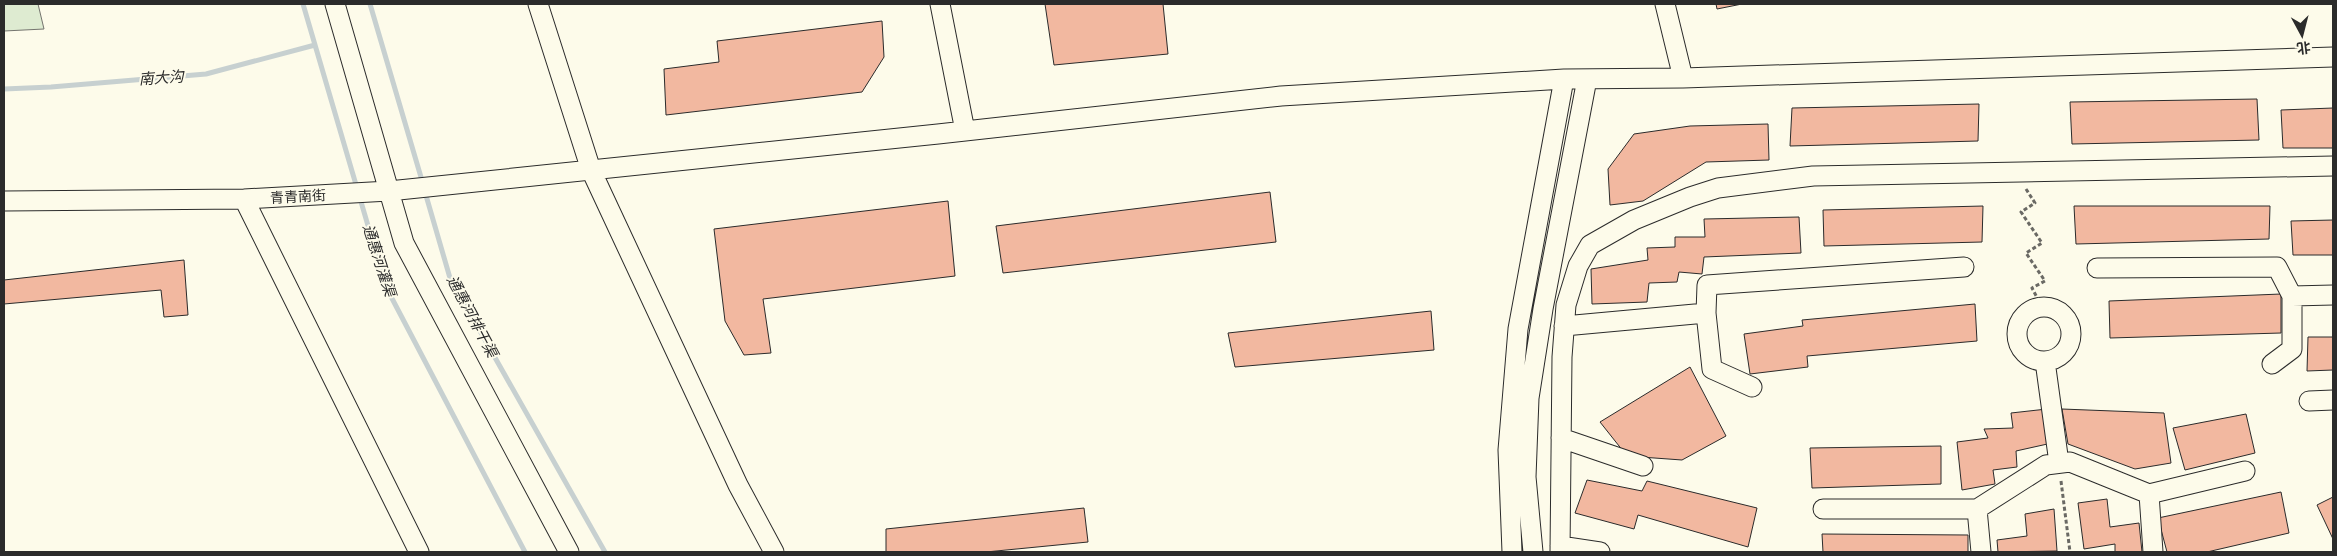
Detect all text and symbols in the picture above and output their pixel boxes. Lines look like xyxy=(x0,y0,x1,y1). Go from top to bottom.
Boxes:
north arrow xyxy=(2277,10,2327,60)
text: 北 xyxy=(2296,38,2312,59)
water label: 南大沟 xyxy=(138,65,186,89)
street label: 青青南街 xyxy=(270,185,326,207)
water label: 通惠河灌渠 xyxy=(359,221,402,301)
water label: 通惠河排干渠 xyxy=(443,272,504,362)

